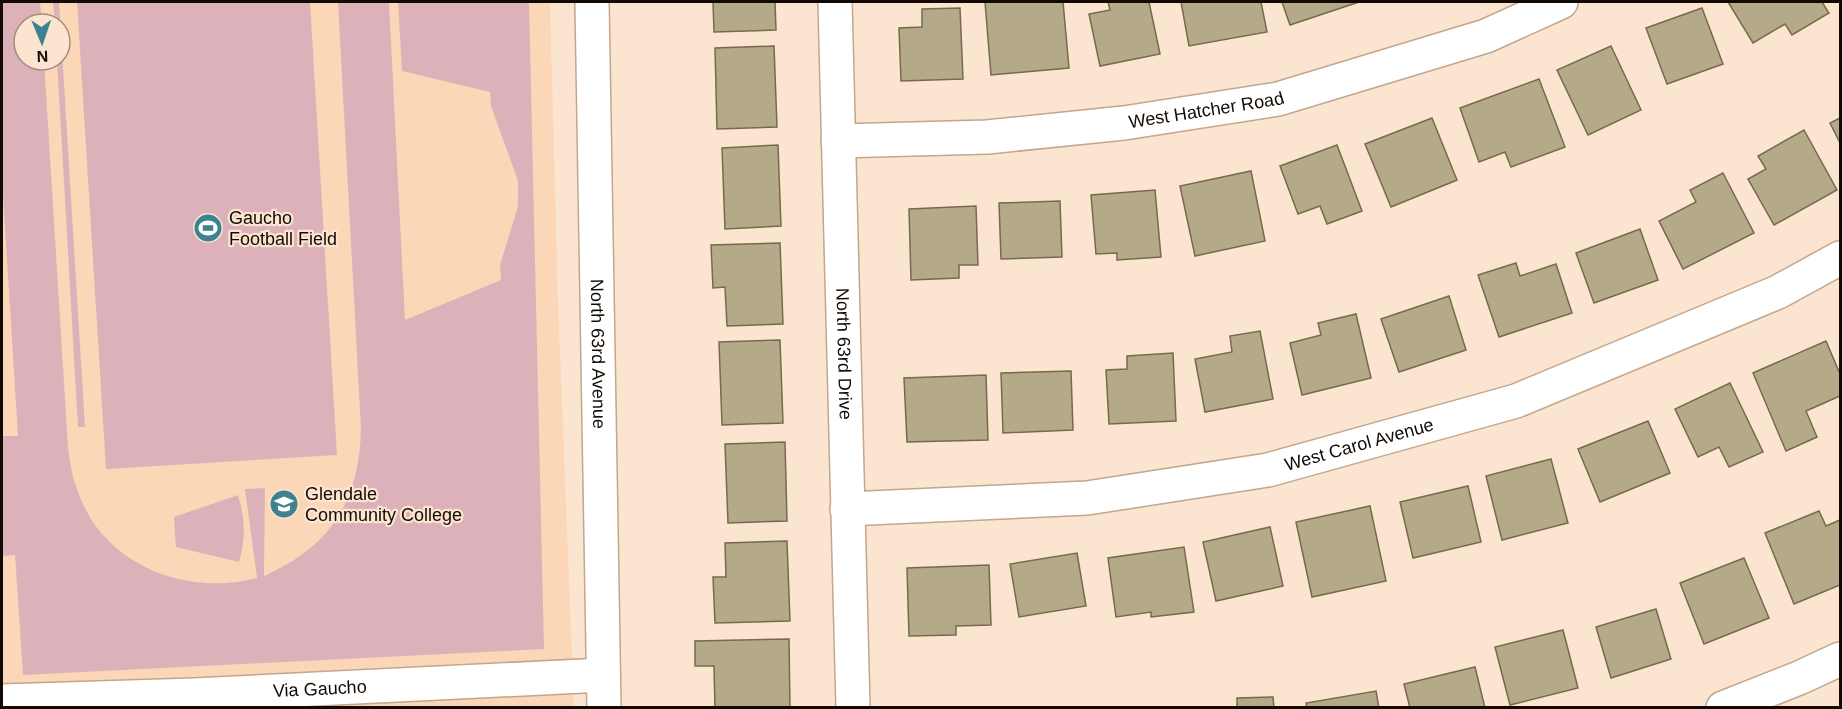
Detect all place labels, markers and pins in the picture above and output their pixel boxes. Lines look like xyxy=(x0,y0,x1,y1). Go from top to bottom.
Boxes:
place label: Gaucho Football Field xyxy=(229,208,337,249)
sports icon: Gaucho Football Field xyxy=(192,212,224,244)
place label: Glendale Community College xyxy=(305,484,462,525)
school or university icon: Glendale Community College xyxy=(268,488,300,520)

